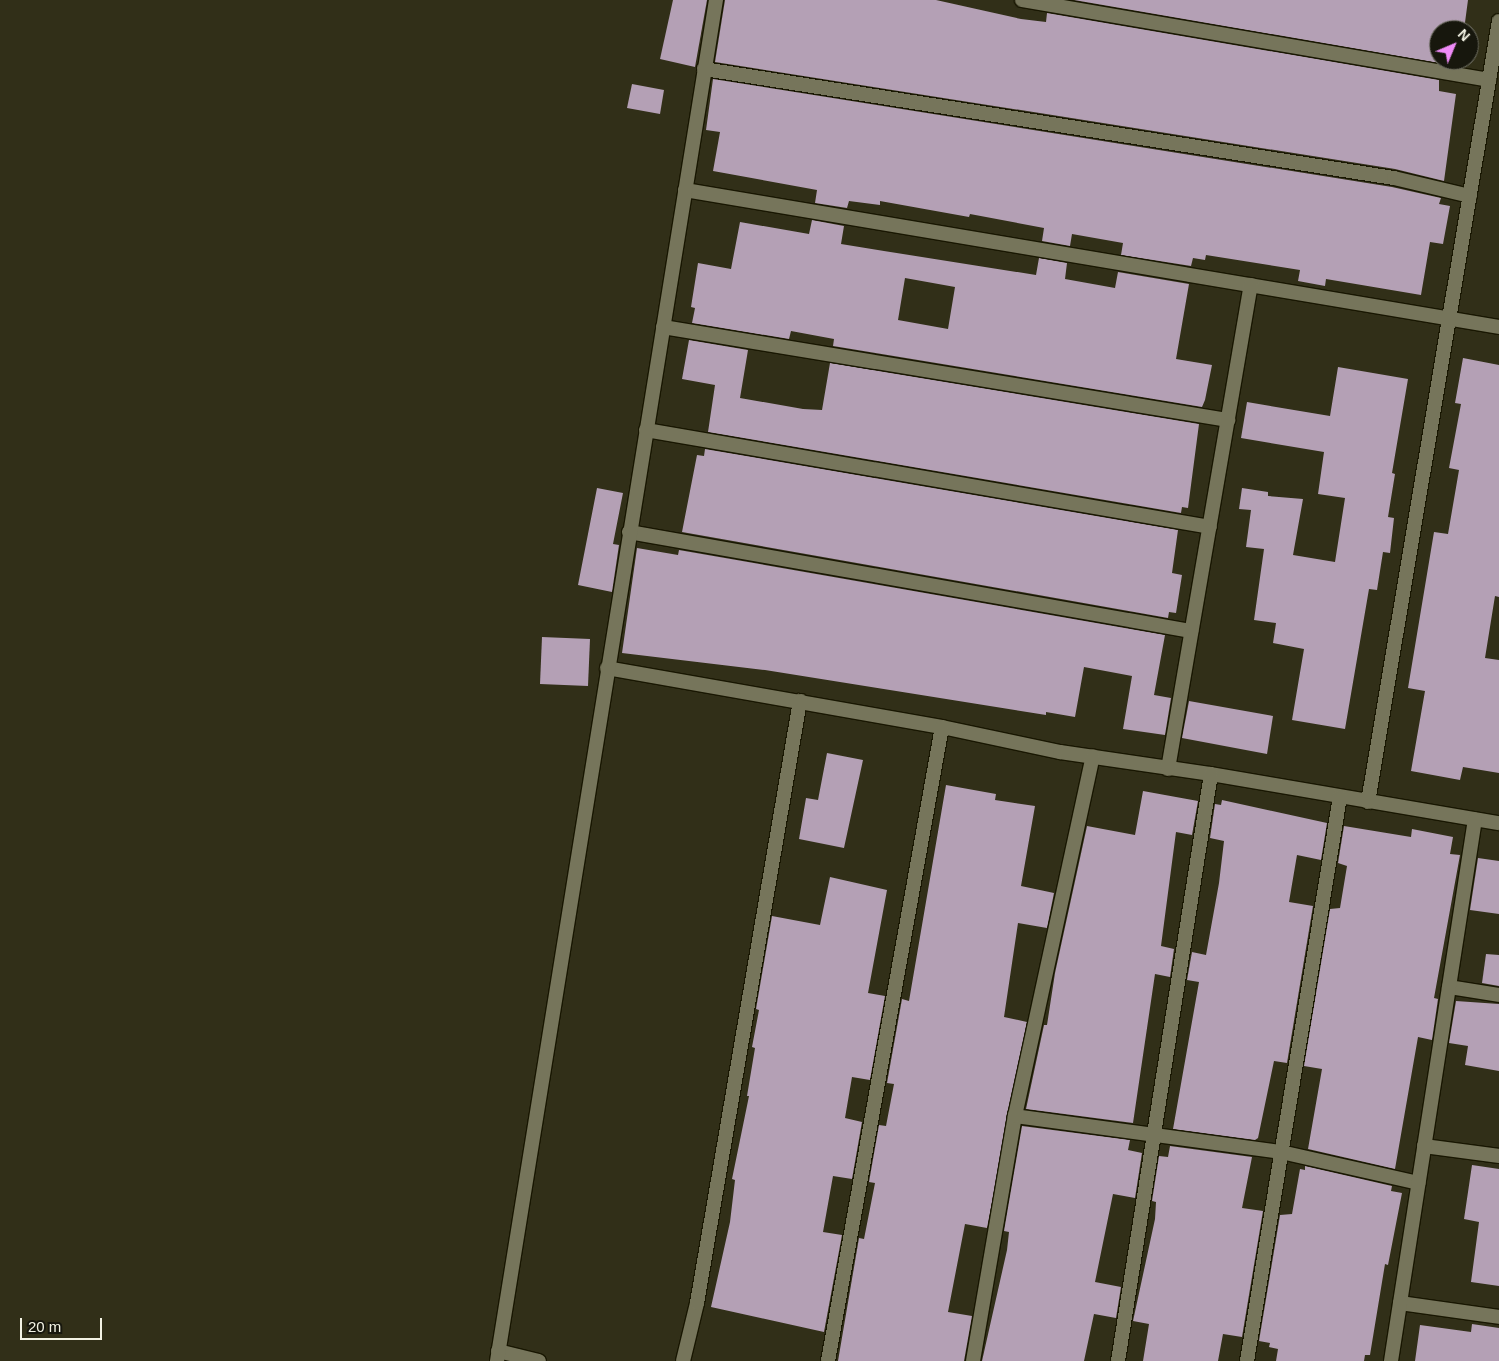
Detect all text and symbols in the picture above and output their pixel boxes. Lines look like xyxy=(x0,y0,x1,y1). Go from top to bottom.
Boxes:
north arrow xyxy=(1429,20,1479,70)
text: N xyxy=(1455,26,1473,44)
scale bar xyxy=(22,1308,105,1340)
text: 20 m xyxy=(28,1318,61,1335)

